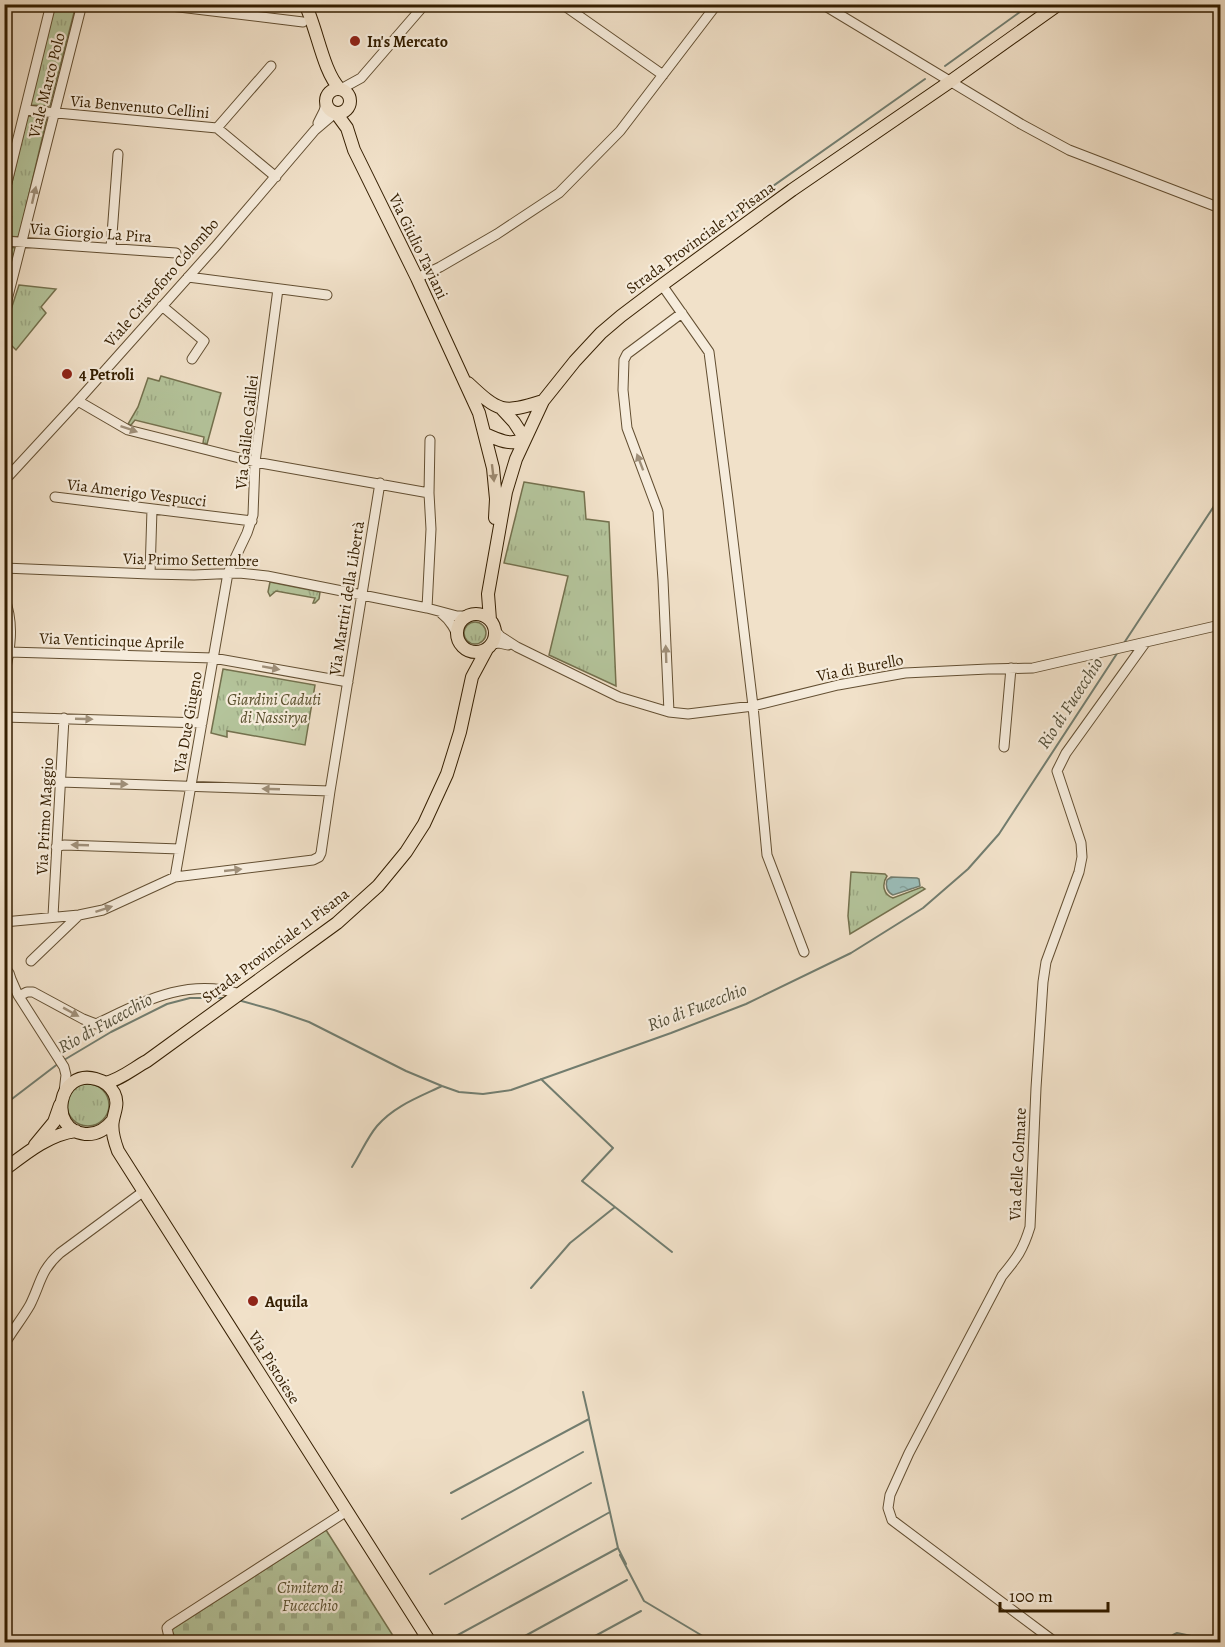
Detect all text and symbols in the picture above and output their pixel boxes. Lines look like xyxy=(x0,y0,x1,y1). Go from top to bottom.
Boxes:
street label: Viale Marco Polo xyxy=(23,30,71,141)
place label: In's Mercato xyxy=(367,31,448,53)
marker: In's Mercato xyxy=(348,34,362,48)
street label: Via Benvenuto Cellini xyxy=(68,90,210,124)
street label: Strada Provinciale 11 Pisana xyxy=(622,176,780,299)
one-way arrow xyxy=(29,185,39,204)
street label: Via Giulio Taviani xyxy=(383,189,453,303)
street label: Viale Cristoforo Colombo xyxy=(99,213,224,353)
street label: Via Giorgio La Pira xyxy=(28,218,153,248)
place label: 4 Petroli xyxy=(79,364,135,386)
marker: 4 Petroli xyxy=(60,367,74,381)
street label: Via Galileo Galilei xyxy=(230,374,264,491)
one-way arrow xyxy=(120,424,138,434)
one-way arrow xyxy=(634,453,644,471)
one-way arrow xyxy=(488,464,497,483)
street label: Via Amerigo Vespucci xyxy=(65,473,208,512)
street label: Via Martiri della Libertà xyxy=(324,519,370,678)
street label: Via Primo Settembre xyxy=(122,548,259,572)
street label: Via Venticinque Aprile xyxy=(38,627,185,655)
one-way arrow xyxy=(662,644,671,663)
street label: Via di Burello xyxy=(814,649,905,687)
water label: Rio di Fucecchio xyxy=(1031,653,1109,753)
one-way arrow xyxy=(262,664,281,673)
street label: Via Due Giugno xyxy=(168,670,208,776)
park label: Giardini Caduti di Nassirya xyxy=(227,689,321,729)
one-way arrow xyxy=(74,714,93,723)
street label: Via Primo Maggio xyxy=(31,757,59,876)
one-way arrow xyxy=(109,779,128,789)
one-way arrow xyxy=(262,784,281,794)
one-way arrow xyxy=(70,841,89,850)
one-way arrow xyxy=(223,865,242,875)
street label: Strada Provinciale 11 Pisana xyxy=(197,883,354,1009)
one-way arrow xyxy=(95,904,113,913)
water label: Rio di Fucecchio xyxy=(644,977,750,1037)
water label: Rio di Fucecchio xyxy=(53,987,157,1059)
one-way arrow xyxy=(63,1007,80,1017)
street label: Via delle Colmate xyxy=(1004,1107,1032,1222)
place label: Aquila xyxy=(264,1291,309,1313)
marker: Aquila xyxy=(246,1294,260,1308)
street label: Via Pistoiese xyxy=(242,1326,305,1408)
scale bar xyxy=(1000,1575,1108,1613)
park label: Cimitero di Fucecchio xyxy=(277,1577,343,1617)
text: 100 m xyxy=(1009,1584,1053,1608)

